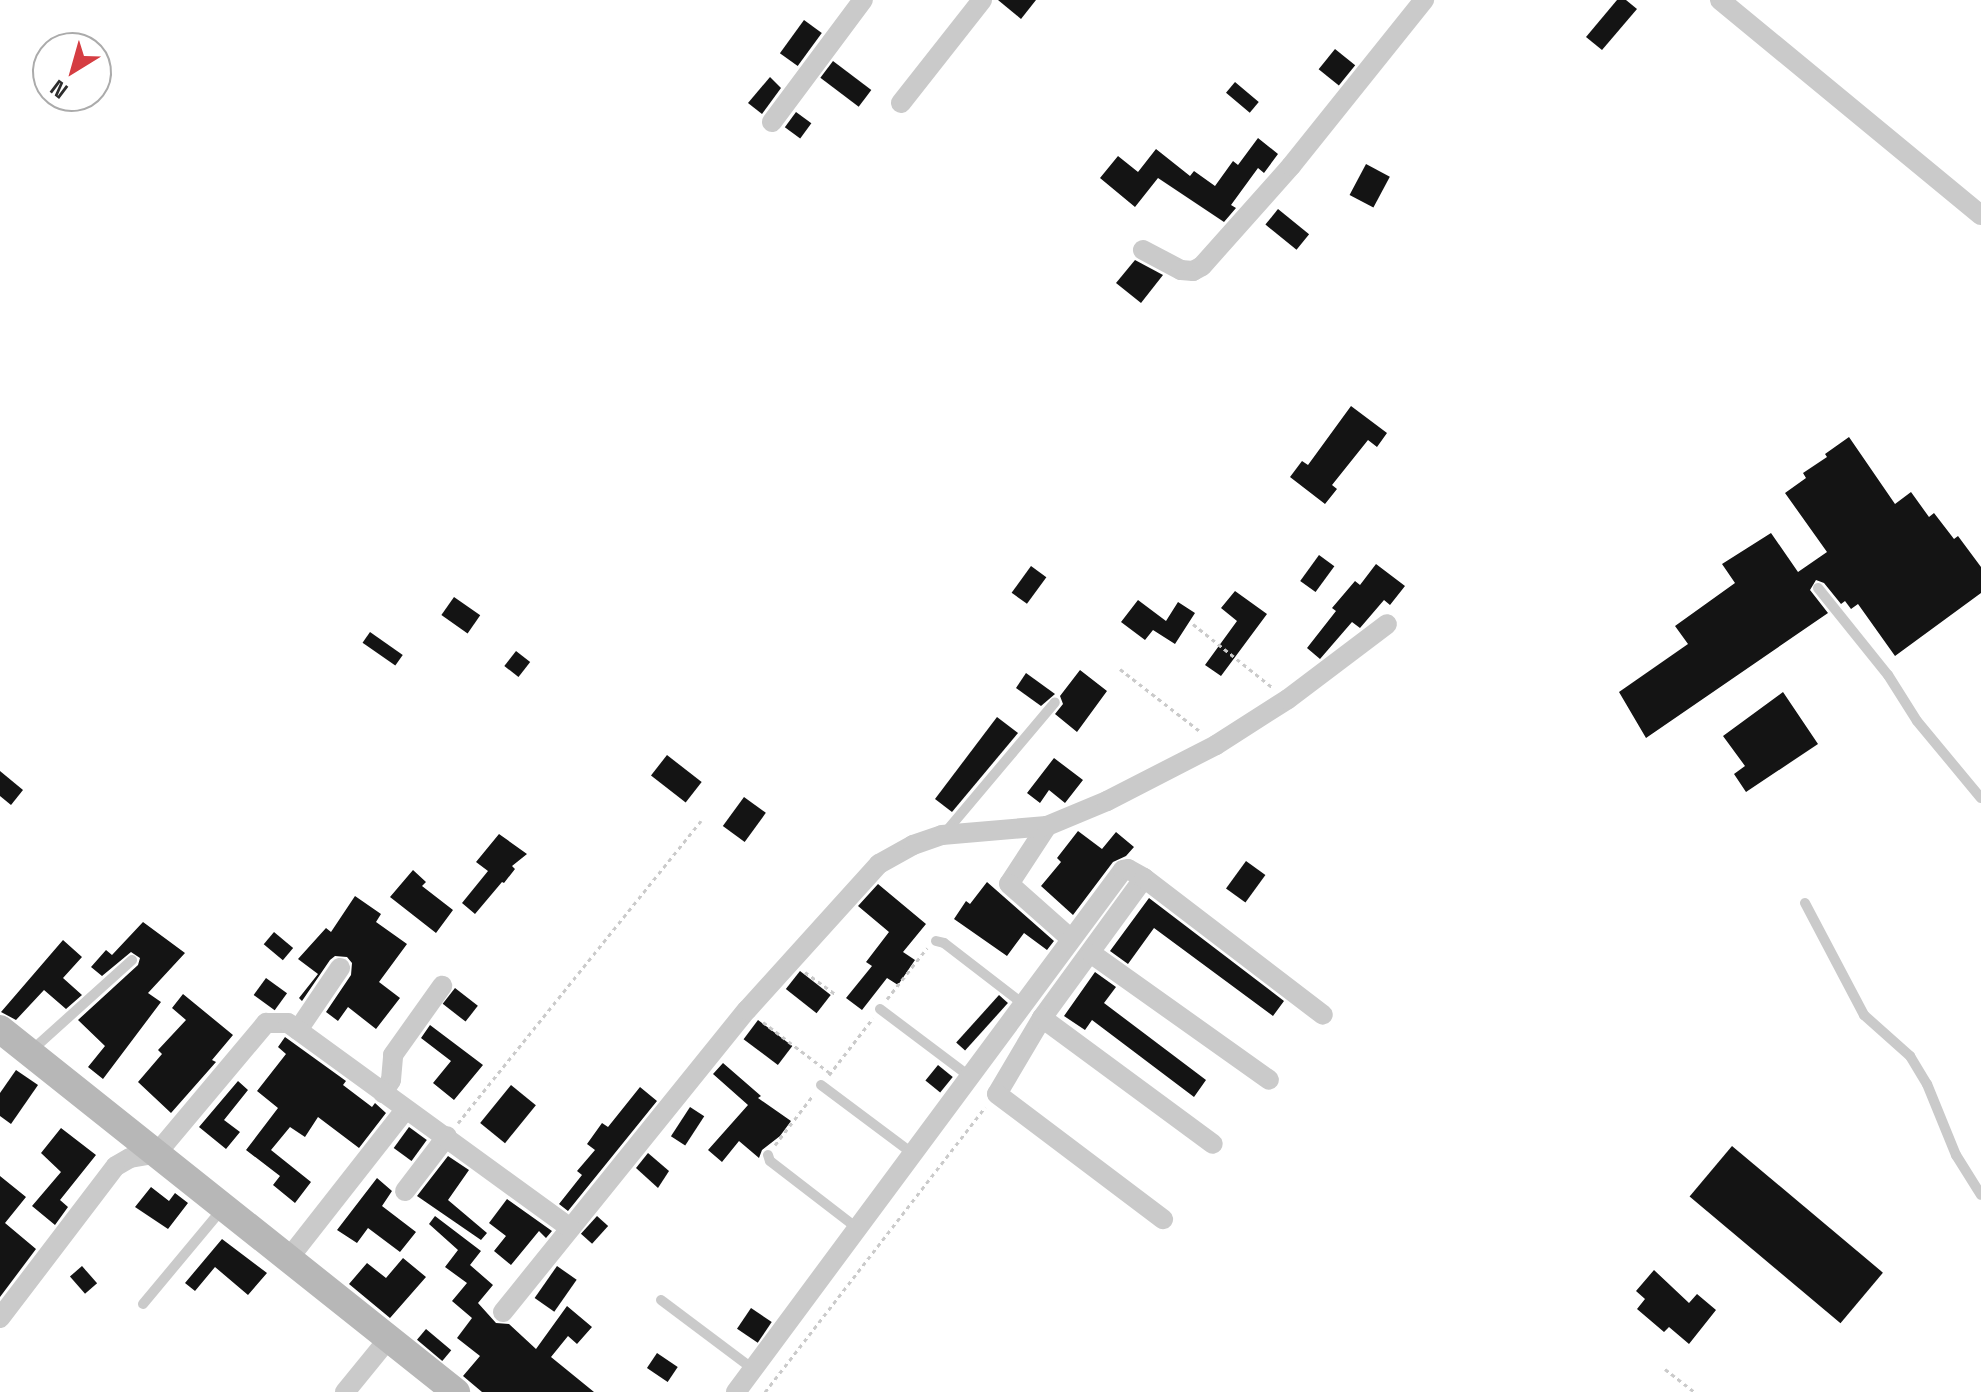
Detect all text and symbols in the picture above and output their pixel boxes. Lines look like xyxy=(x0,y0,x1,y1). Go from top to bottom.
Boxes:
north arrow xyxy=(32,32,112,112)
text: N xyxy=(44,74,73,105)

